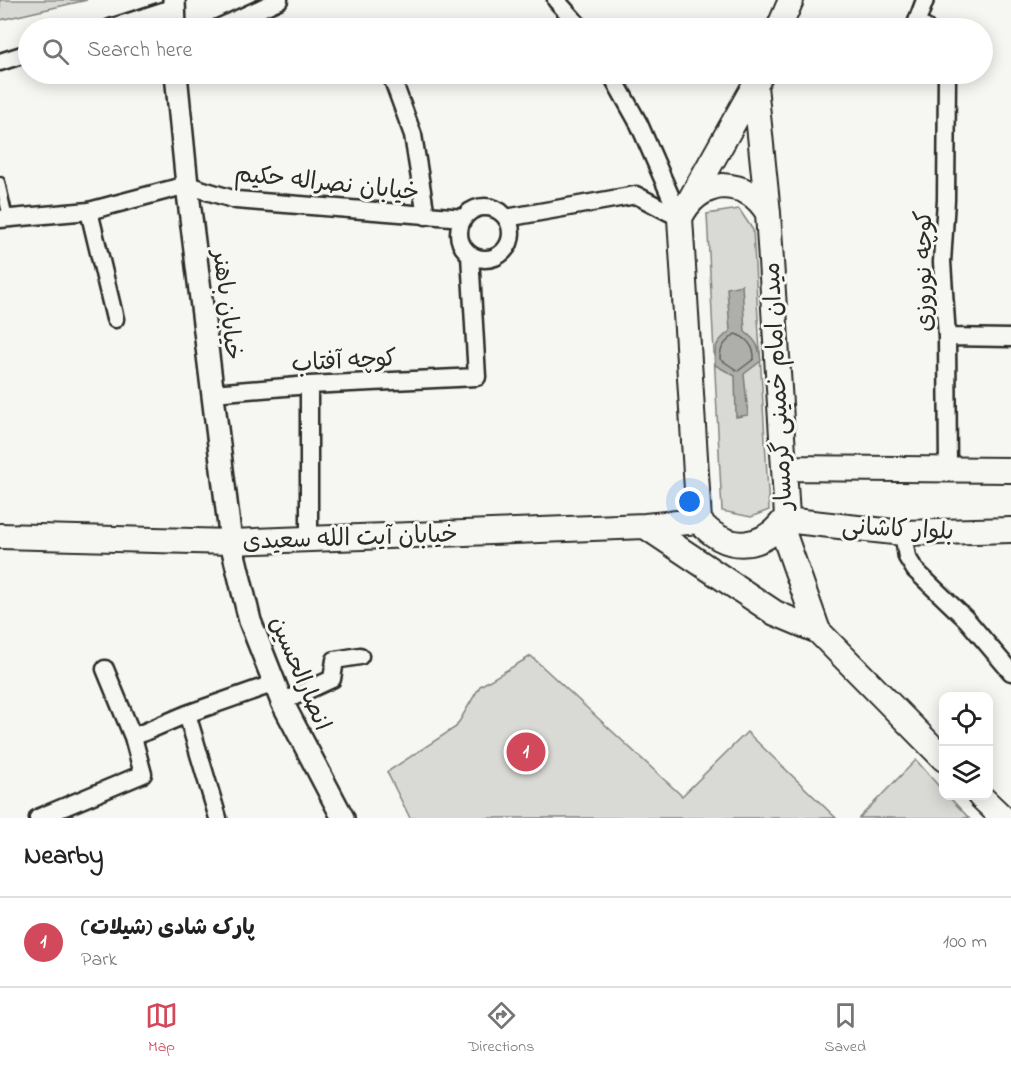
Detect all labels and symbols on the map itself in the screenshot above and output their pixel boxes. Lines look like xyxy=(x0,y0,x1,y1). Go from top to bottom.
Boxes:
street label: خیابان نصراله حکیم xyxy=(233,157,421,212)
street label: کوچه نوروزی xyxy=(908,210,943,332)
street label: خیابان باهنر xyxy=(201,246,250,362)
street label: میدان امام خمینی گرمسار xyxy=(756,261,804,513)
street label: کوچه آفتاب xyxy=(290,342,398,383)
your location xyxy=(675,487,704,516)
street label: بلوار کاشانی xyxy=(841,510,955,551)
street label: خیابان آیت الله سعیدی xyxy=(242,518,458,561)
street label: انصارالحسین xyxy=(259,611,339,737)
pin: 1 xyxy=(506,730,546,774)

